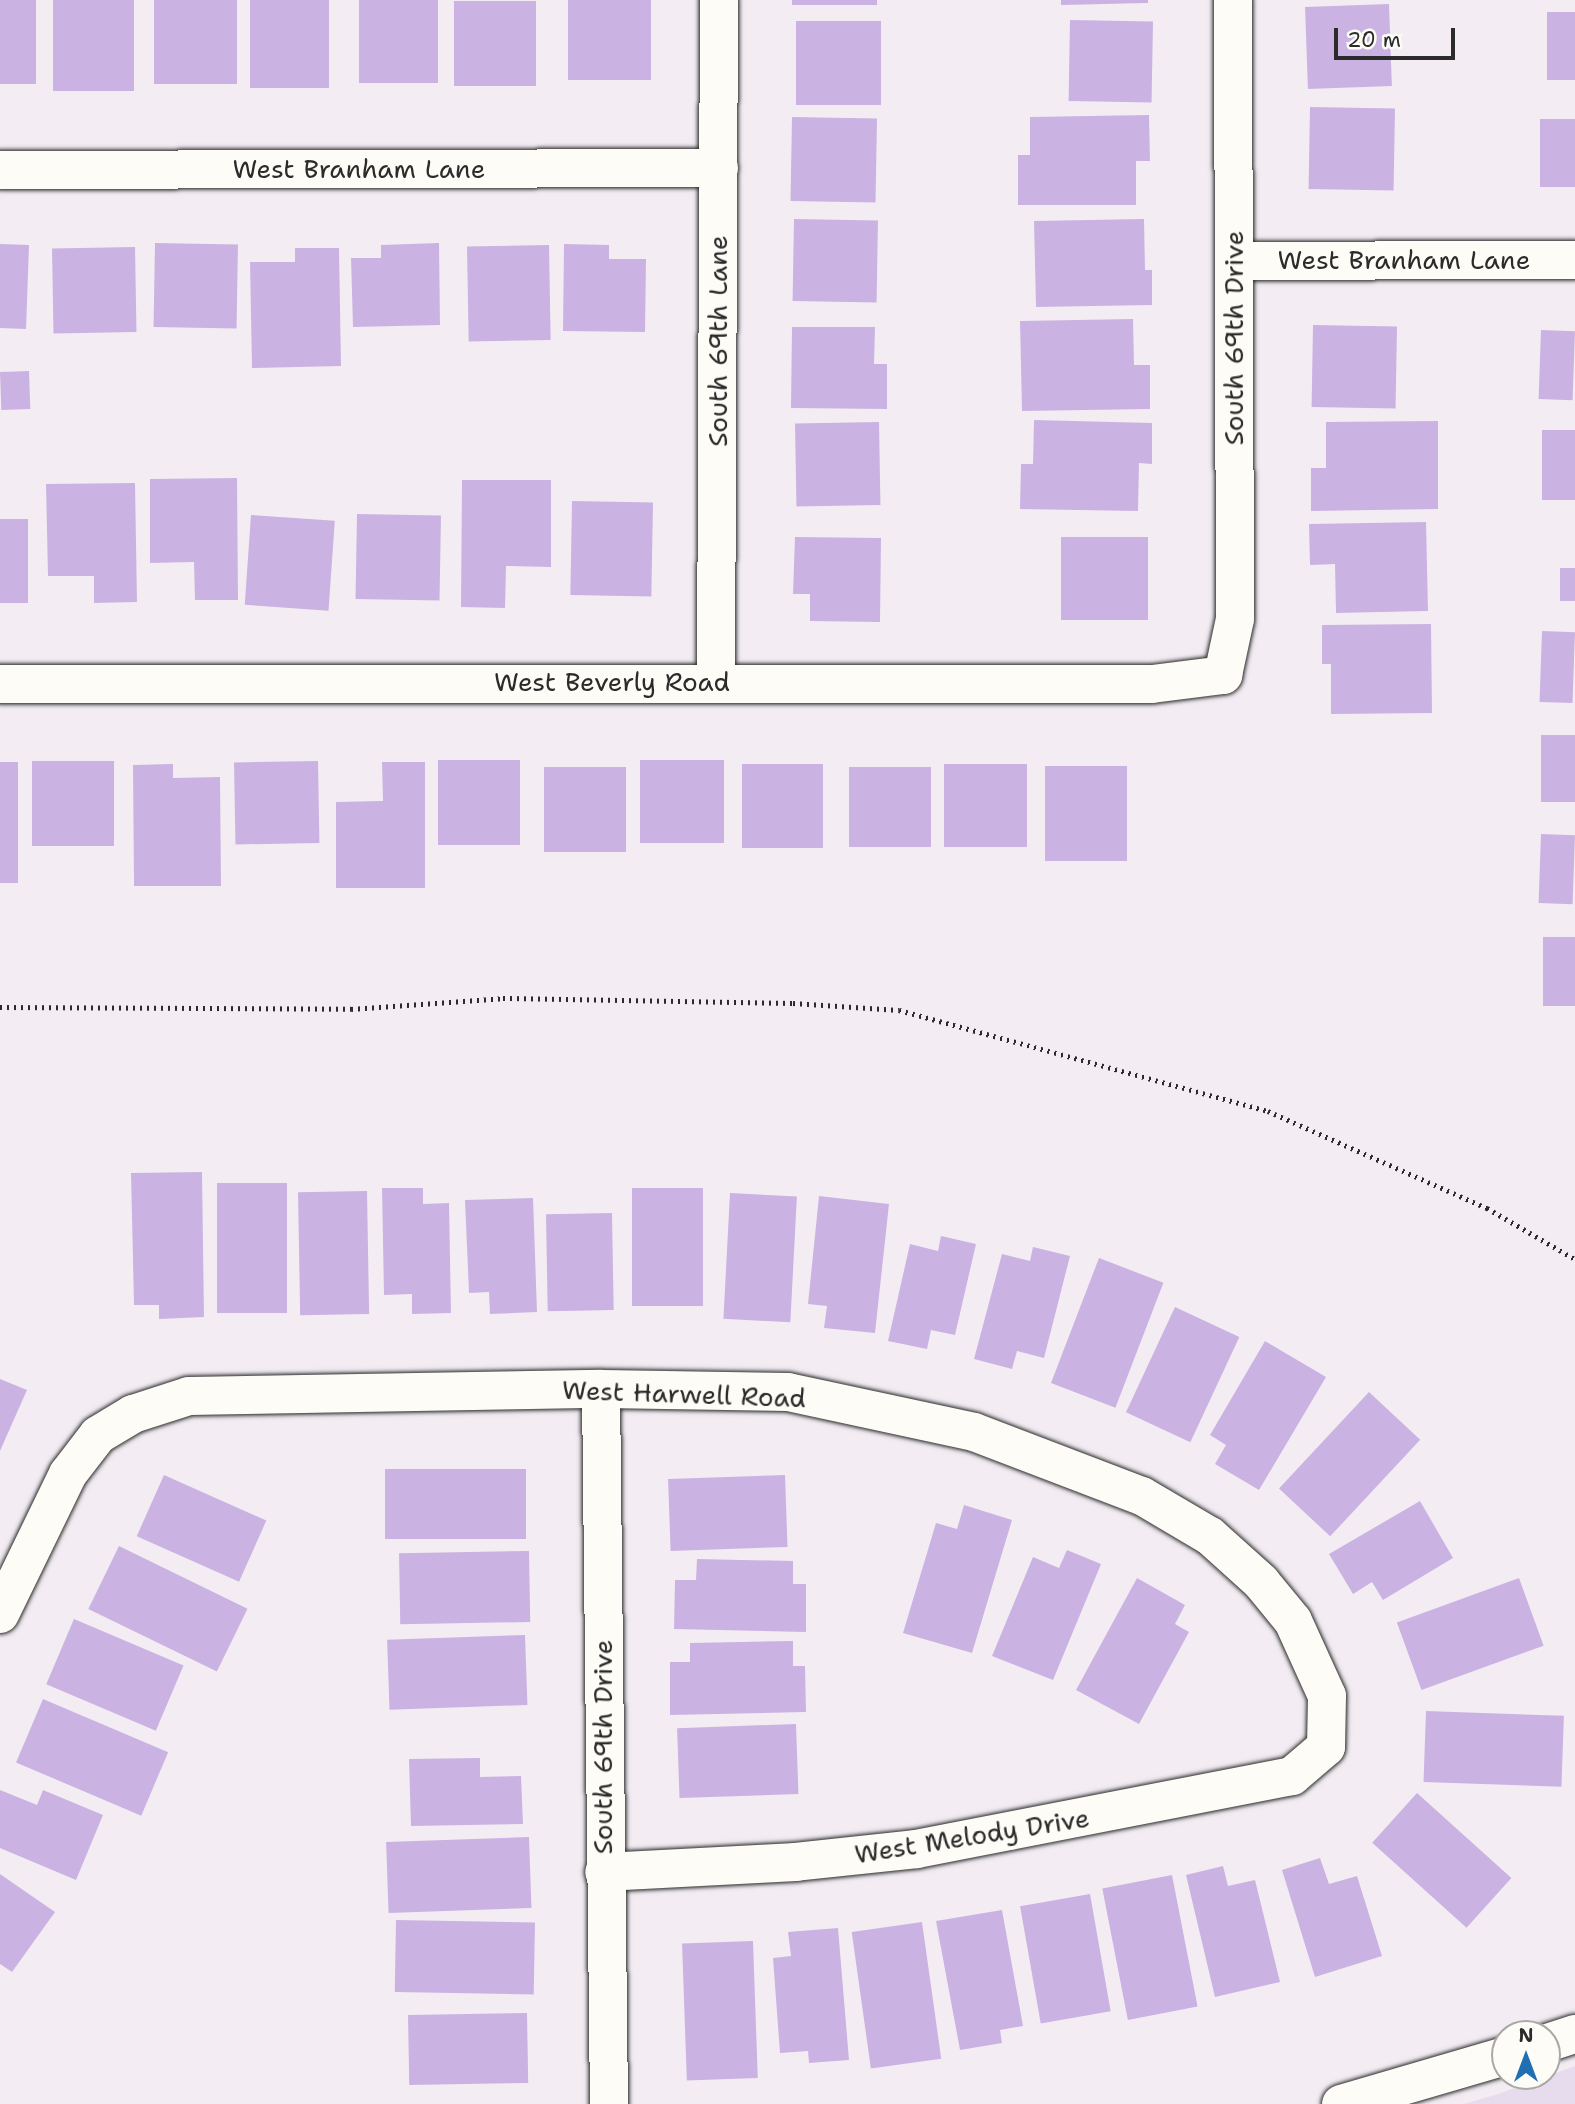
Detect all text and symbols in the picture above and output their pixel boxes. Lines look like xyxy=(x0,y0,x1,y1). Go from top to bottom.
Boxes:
scale bar xyxy=(1337,14,1458,58)
text: 20 m xyxy=(1347,26,1401,54)
street label: West Branham Lane xyxy=(233,153,485,185)
street label: South 69th Drive xyxy=(1218,231,1250,445)
street label: South 69th Lane xyxy=(702,235,734,447)
street label: West Branham Lane xyxy=(1278,244,1530,276)
street label: West Beverly Road xyxy=(494,666,730,698)
street label: West Harwell Road xyxy=(561,1374,807,1414)
street label: South 69th Drive xyxy=(587,1640,619,1854)
street label: West Melody Drive xyxy=(852,1802,1092,1870)
north arrow xyxy=(1491,2020,1561,2090)
text: N xyxy=(1518,2023,1534,2048)

